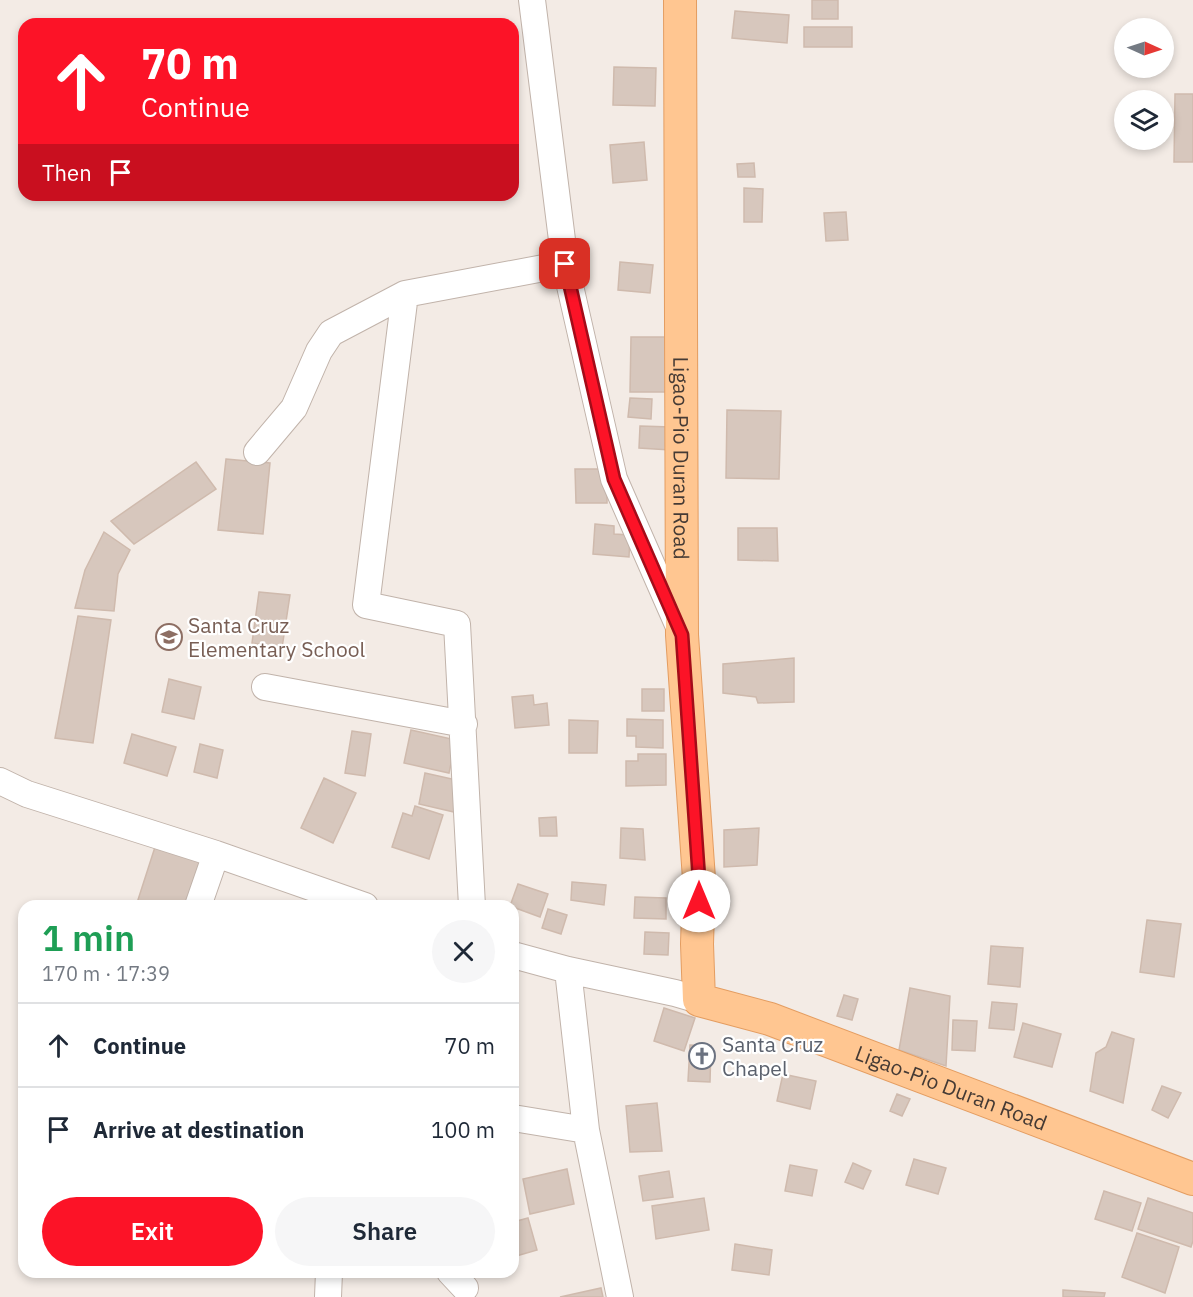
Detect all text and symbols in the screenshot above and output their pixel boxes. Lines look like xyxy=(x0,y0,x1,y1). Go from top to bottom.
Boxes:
north arrow xyxy=(1114,18,1174,78)
map controls xyxy=(1114,18,1174,150)
text: 70 m xyxy=(141,36,239,91)
icon: ahead xyxy=(42,42,120,120)
text: Continue xyxy=(141,89,250,124)
button: layers xyxy=(1114,90,1174,150)
icon: arrive xyxy=(104,156,137,189)
text: Then xyxy=(42,158,92,187)
pin xyxy=(539,238,590,289)
icon: arrive xyxy=(548,247,581,280)
street label: Ligao-Pio Duran Road xyxy=(667,356,696,560)
place label: Santa Cruz Elementary School xyxy=(188,611,365,663)
school or university icon: Santa Cruz Elementary School xyxy=(154,622,184,652)
position arrow xyxy=(667,869,731,933)
text: 1 min xyxy=(42,914,135,961)
button: close xyxy=(432,920,495,983)
text: 170 m · 17:39 xyxy=(42,960,170,987)
icon: ahead xyxy=(42,1029,75,1062)
place label: Santa Cruz Chapel xyxy=(722,1030,824,1082)
text: Continue xyxy=(93,1031,186,1060)
text: 70 m xyxy=(444,1031,495,1060)
street label: Ligao-Pio Duran Road xyxy=(851,1039,1051,1137)
church icon: Santa Cruz Chapel xyxy=(687,1041,717,1071)
icon: arrive xyxy=(42,1113,75,1146)
text: Arrive at destination xyxy=(93,1115,304,1144)
text: 100 m xyxy=(431,1115,495,1144)
button: Exit xyxy=(42,1197,263,1266)
button: Share xyxy=(275,1197,495,1266)

